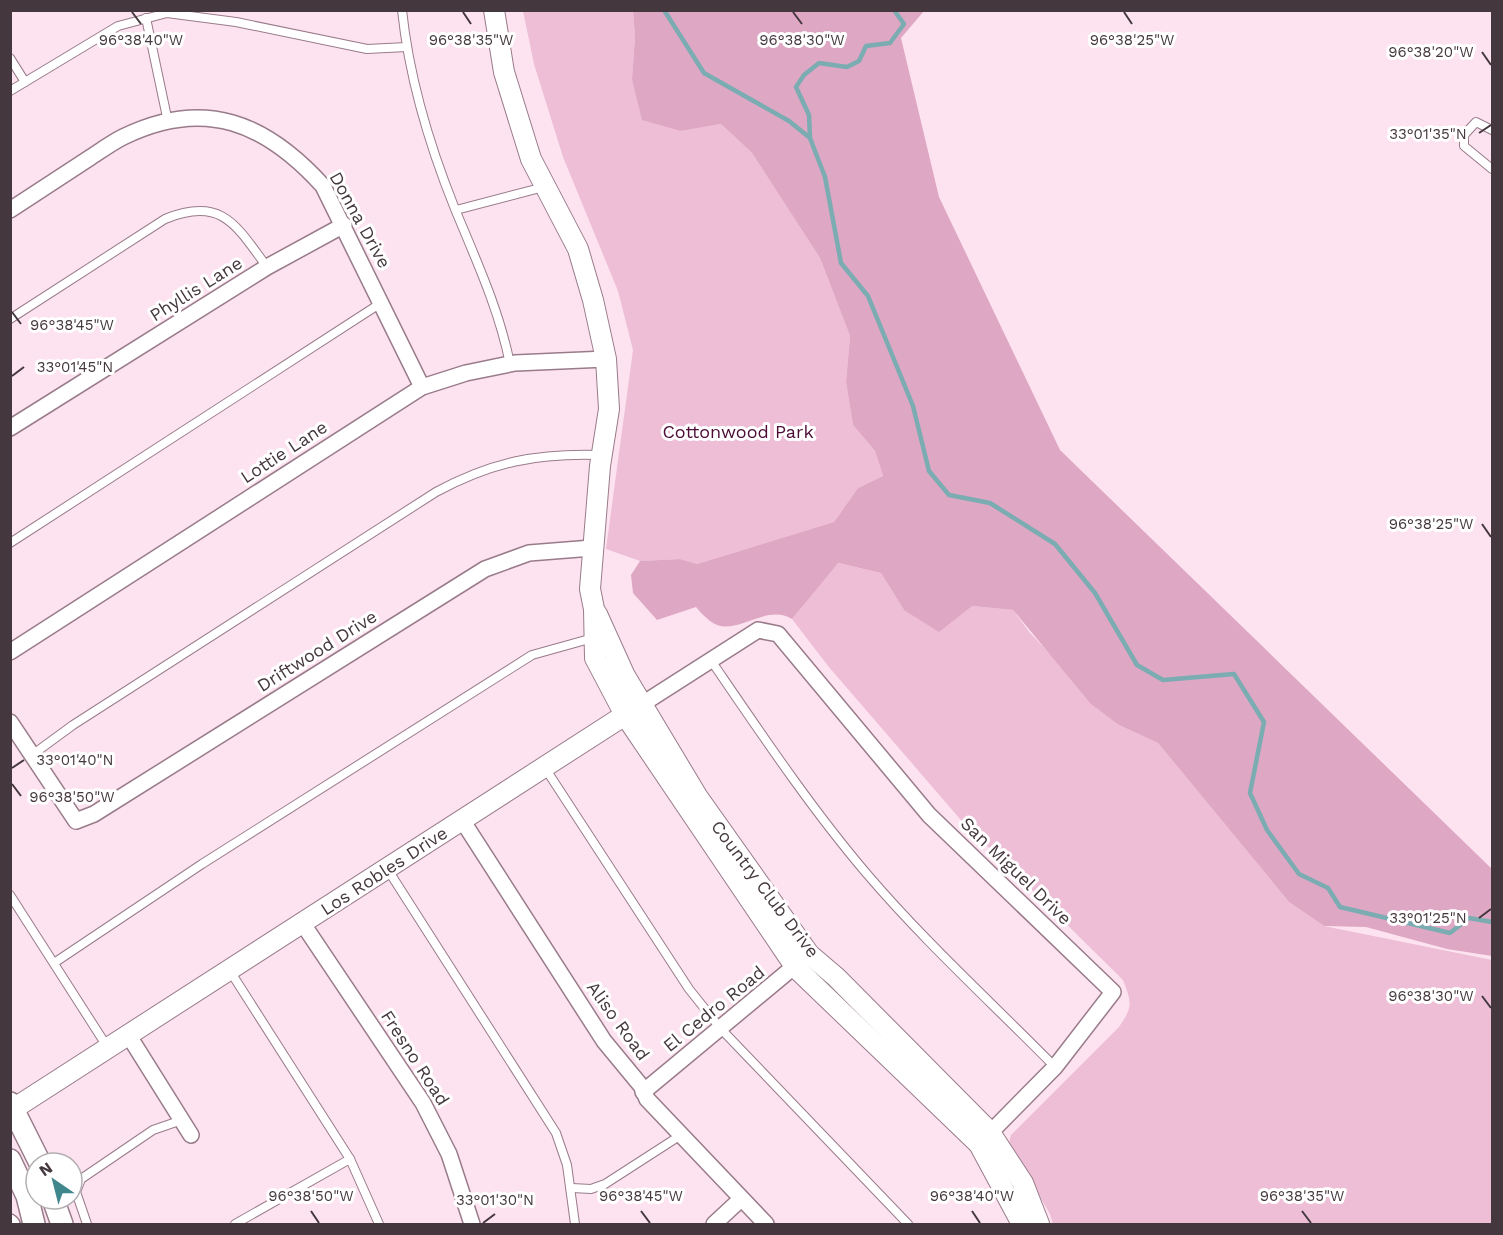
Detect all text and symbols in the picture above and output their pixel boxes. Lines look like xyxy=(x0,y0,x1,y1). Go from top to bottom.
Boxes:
text: 96°38'40"W xyxy=(99,31,183,49)
text: 96°38'35"W xyxy=(429,31,513,49)
text: 96°38'30"W xyxy=(759,31,845,49)
text: 96°38'25"W xyxy=(1090,31,1174,49)
text: 96°38'20"W xyxy=(1388,43,1474,61)
text: 33°01'35"N xyxy=(1389,125,1467,143)
street label: Donna Drive xyxy=(325,168,395,272)
street label: Phyllis Lane xyxy=(146,252,246,325)
text: 96°38'45"W xyxy=(30,316,114,334)
text: 33°01'45"N xyxy=(37,358,113,376)
street label: Lottie Lane xyxy=(237,416,331,487)
park label: Cottonwood Park xyxy=(662,421,814,442)
text: 96°38'25"W xyxy=(1389,515,1473,533)
street label: Driftwood Drive xyxy=(253,605,381,696)
text: 33°01'40"N xyxy=(36,751,114,769)
text: 96°38'50"W xyxy=(29,788,115,806)
street label: San Miguel Drive xyxy=(957,812,1076,929)
street label: Country Club Drive xyxy=(707,816,824,961)
street label: Los Robles Drive xyxy=(316,822,451,919)
text: 33°01'25"N xyxy=(1389,909,1467,927)
street label: El Cedro Road xyxy=(659,961,769,1056)
street label: Aliso Road xyxy=(583,977,654,1064)
text: 96°38'30"W xyxy=(1388,987,1474,1005)
street label: Fresno Road xyxy=(377,1006,454,1109)
north arrow xyxy=(24,1151,84,1211)
text: N xyxy=(35,1158,56,1180)
text: 96°38'50"W xyxy=(268,1187,354,1205)
text: 96°38'45"W xyxy=(599,1187,683,1205)
text: 96°38'40"W xyxy=(930,1187,1014,1205)
text: 96°38'35"W xyxy=(1260,1187,1344,1205)
text: 33°01'30"N xyxy=(456,1191,534,1209)

